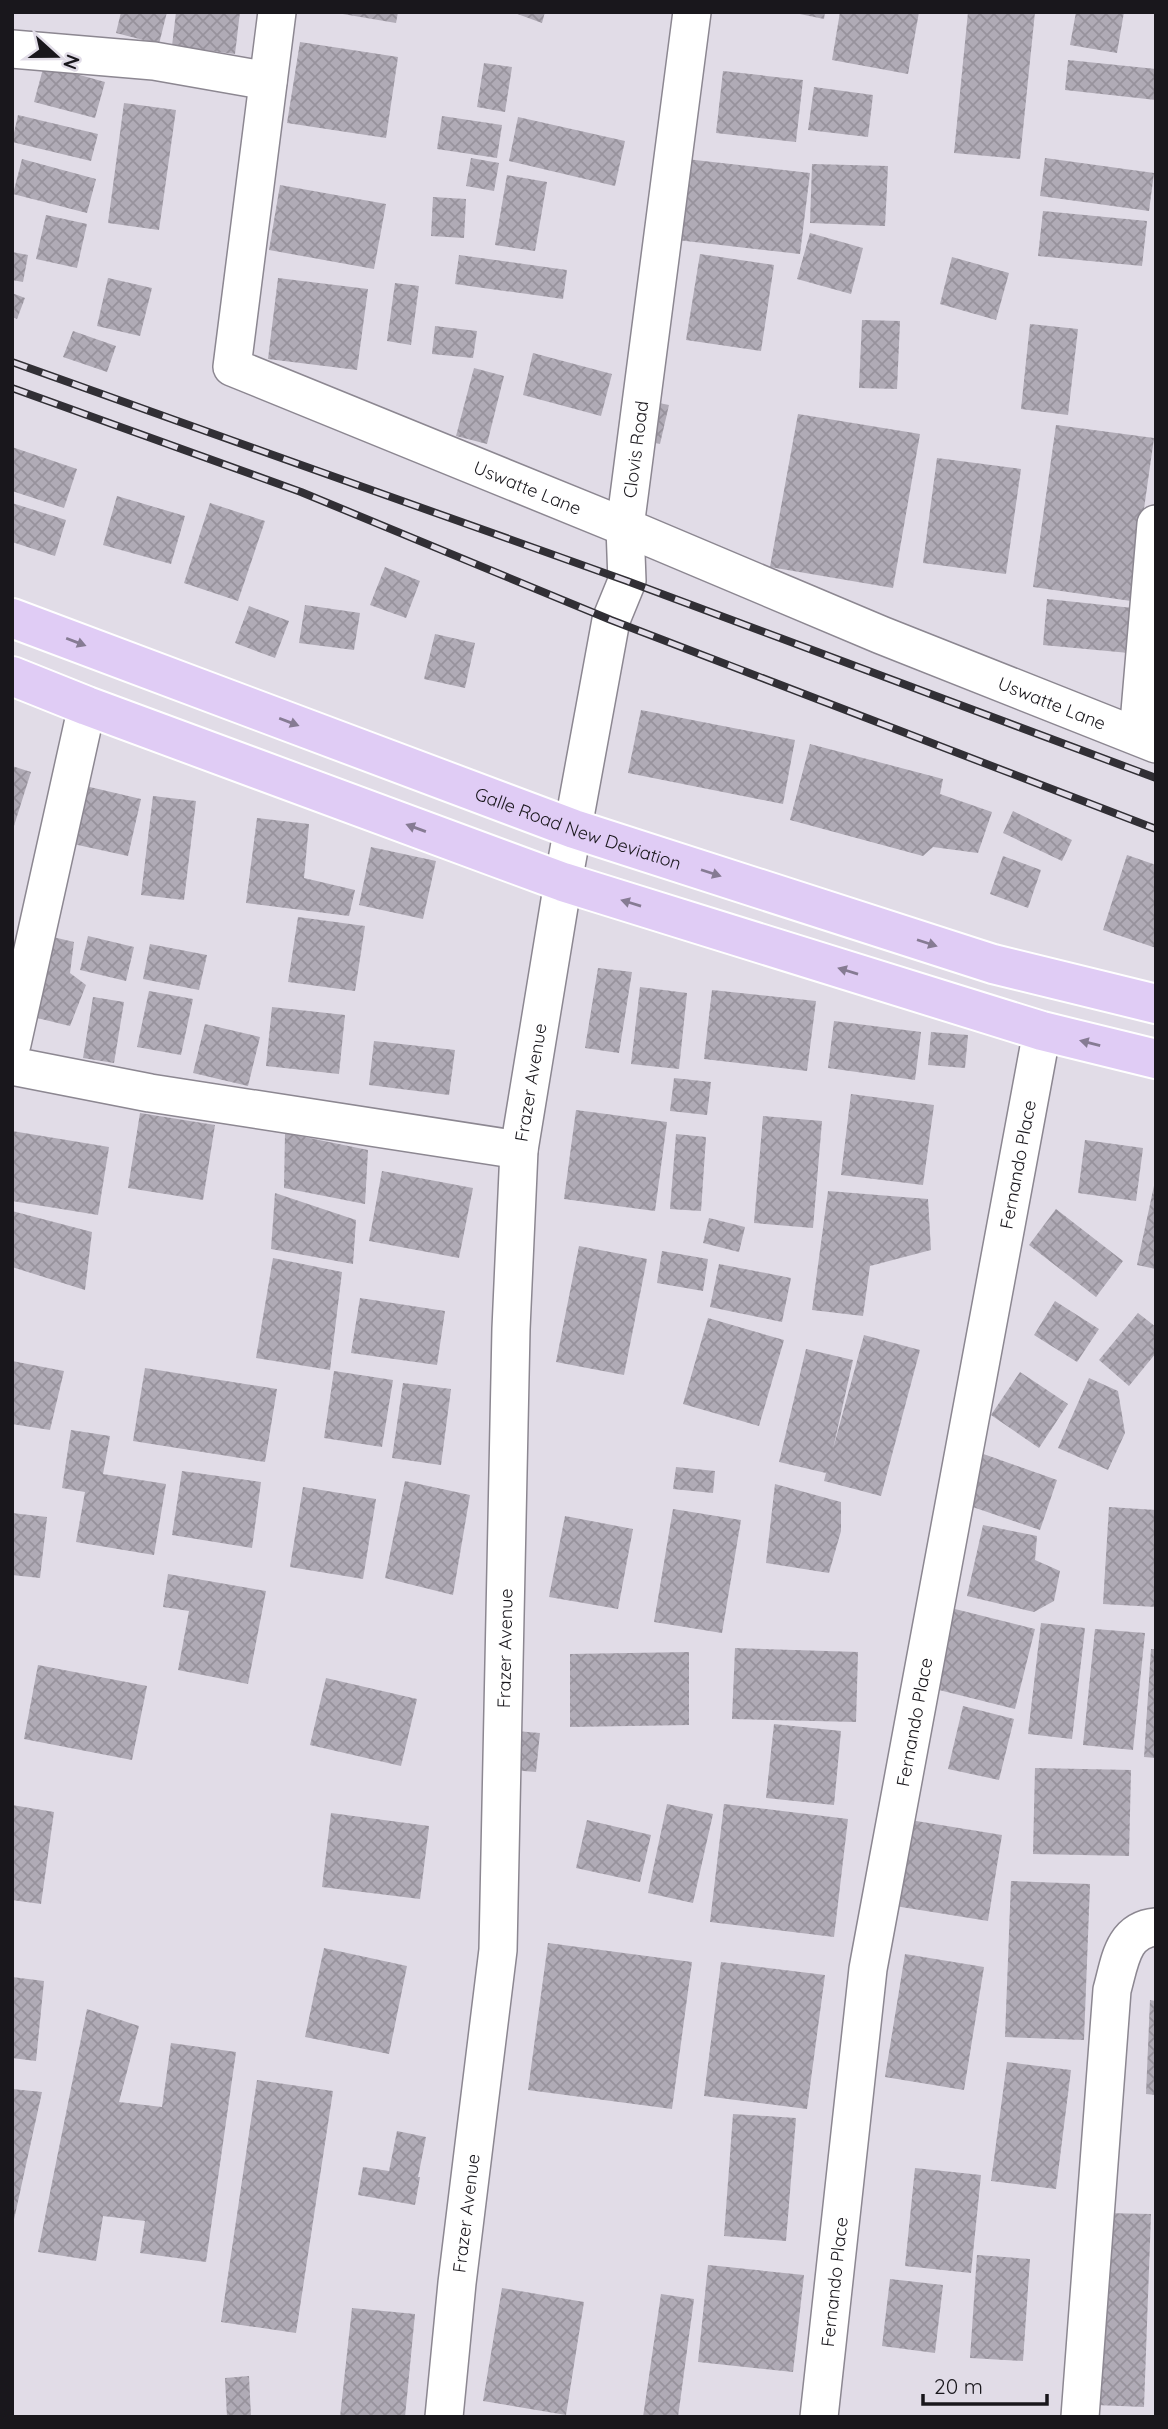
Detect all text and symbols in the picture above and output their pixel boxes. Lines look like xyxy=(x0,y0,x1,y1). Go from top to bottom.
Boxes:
north arrow xyxy=(21,21,91,91)
text: N xyxy=(58,51,86,73)
street label: Clovis Road xyxy=(617,399,653,499)
street label: Uswatte Lane xyxy=(470,455,585,520)
one-way arrow xyxy=(66,637,87,648)
street label: Uswatte Lane xyxy=(995,671,1109,735)
one-way arrow xyxy=(279,717,300,728)
street label: Galle Road New Deviation xyxy=(472,781,684,874)
one-way arrow xyxy=(406,822,427,833)
one-way arrow xyxy=(701,868,722,879)
one-way arrow xyxy=(620,898,641,908)
one-way arrow xyxy=(917,938,938,948)
one-way arrow xyxy=(837,965,858,975)
street label: Frazer Avenue xyxy=(509,1021,551,1143)
one-way arrow xyxy=(1078,1037,1100,1048)
street label: Fernando Place xyxy=(994,1098,1040,1231)
street label: Frazer Avenue xyxy=(492,1588,517,1708)
street label: Fernando Place xyxy=(891,1655,937,1788)
street label: Frazer Avenue xyxy=(447,2152,484,2274)
street label: Fernando Place xyxy=(815,2216,852,2348)
scale bar xyxy=(923,2362,1047,2406)
text: 20 m xyxy=(934,2373,983,2399)

